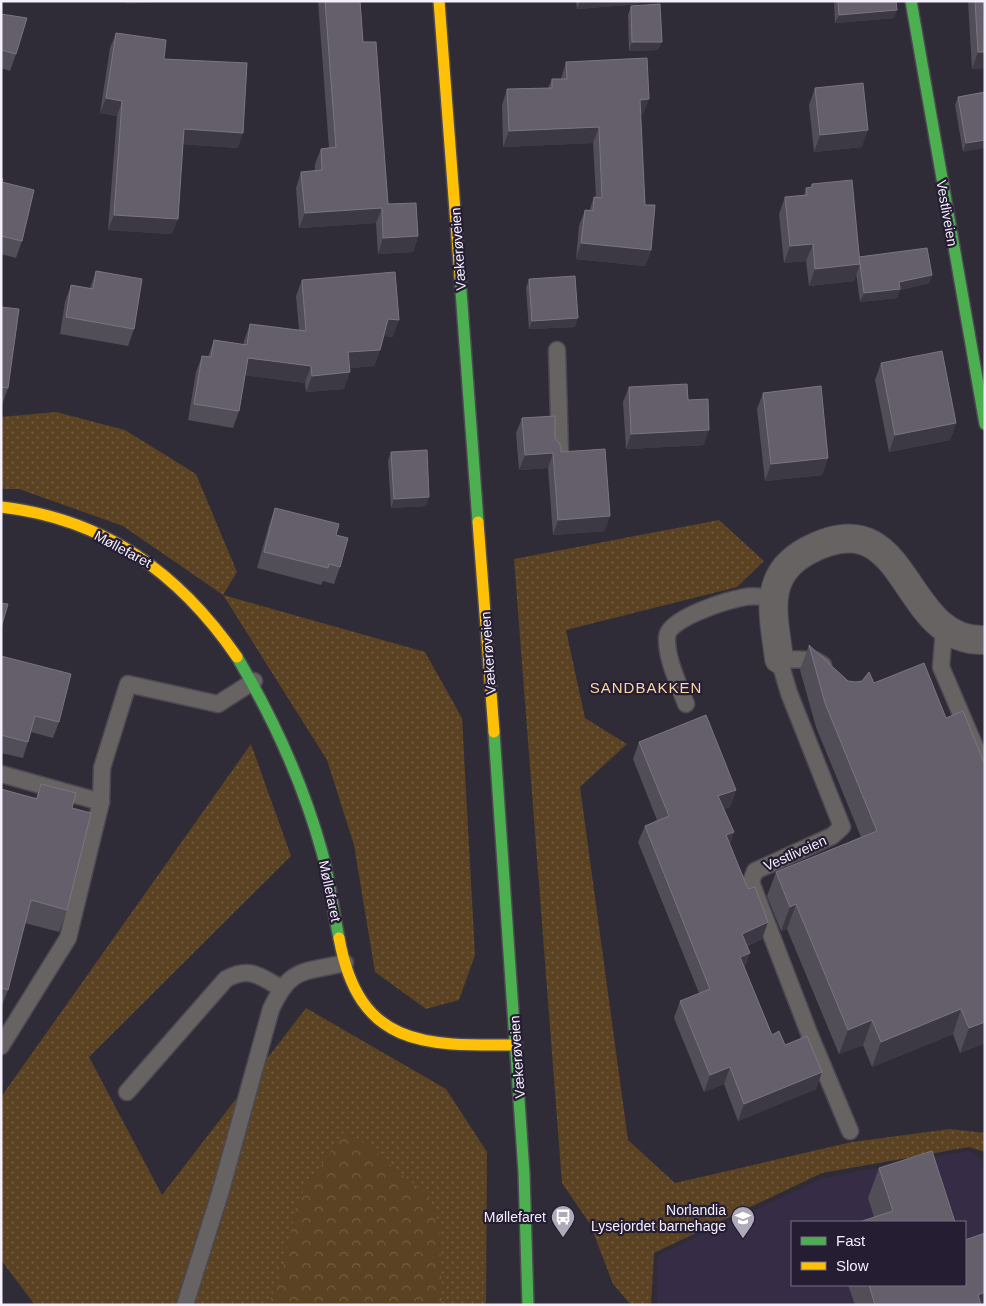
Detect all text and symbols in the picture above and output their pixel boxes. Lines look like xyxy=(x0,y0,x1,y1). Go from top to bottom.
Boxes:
street label: Vestliveien xyxy=(933,179,961,247)
street label: Vækerøveien xyxy=(447,207,469,291)
street label: Møllefaret xyxy=(92,527,154,571)
street label: Vækerøveien xyxy=(477,611,499,695)
district label: SANDBAKKEN xyxy=(590,679,702,696)
street label: Vestliveien xyxy=(761,832,829,874)
street label: Møllefaret xyxy=(316,859,344,923)
street label: Vækerøveien xyxy=(506,1015,528,1099)
place label: Norlandia Lysejordet barnehage xyxy=(591,1202,726,1234)
bus stop icon: Møllefaret xyxy=(550,1204,576,1238)
school or university icon: Norlandia Lysejordet barnehage xyxy=(730,1205,756,1239)
place label: Møllefaret xyxy=(484,1209,546,1225)
legend xyxy=(791,1221,966,1286)
text: Fast xyxy=(836,1232,866,1249)
text: Slow xyxy=(836,1257,869,1274)

